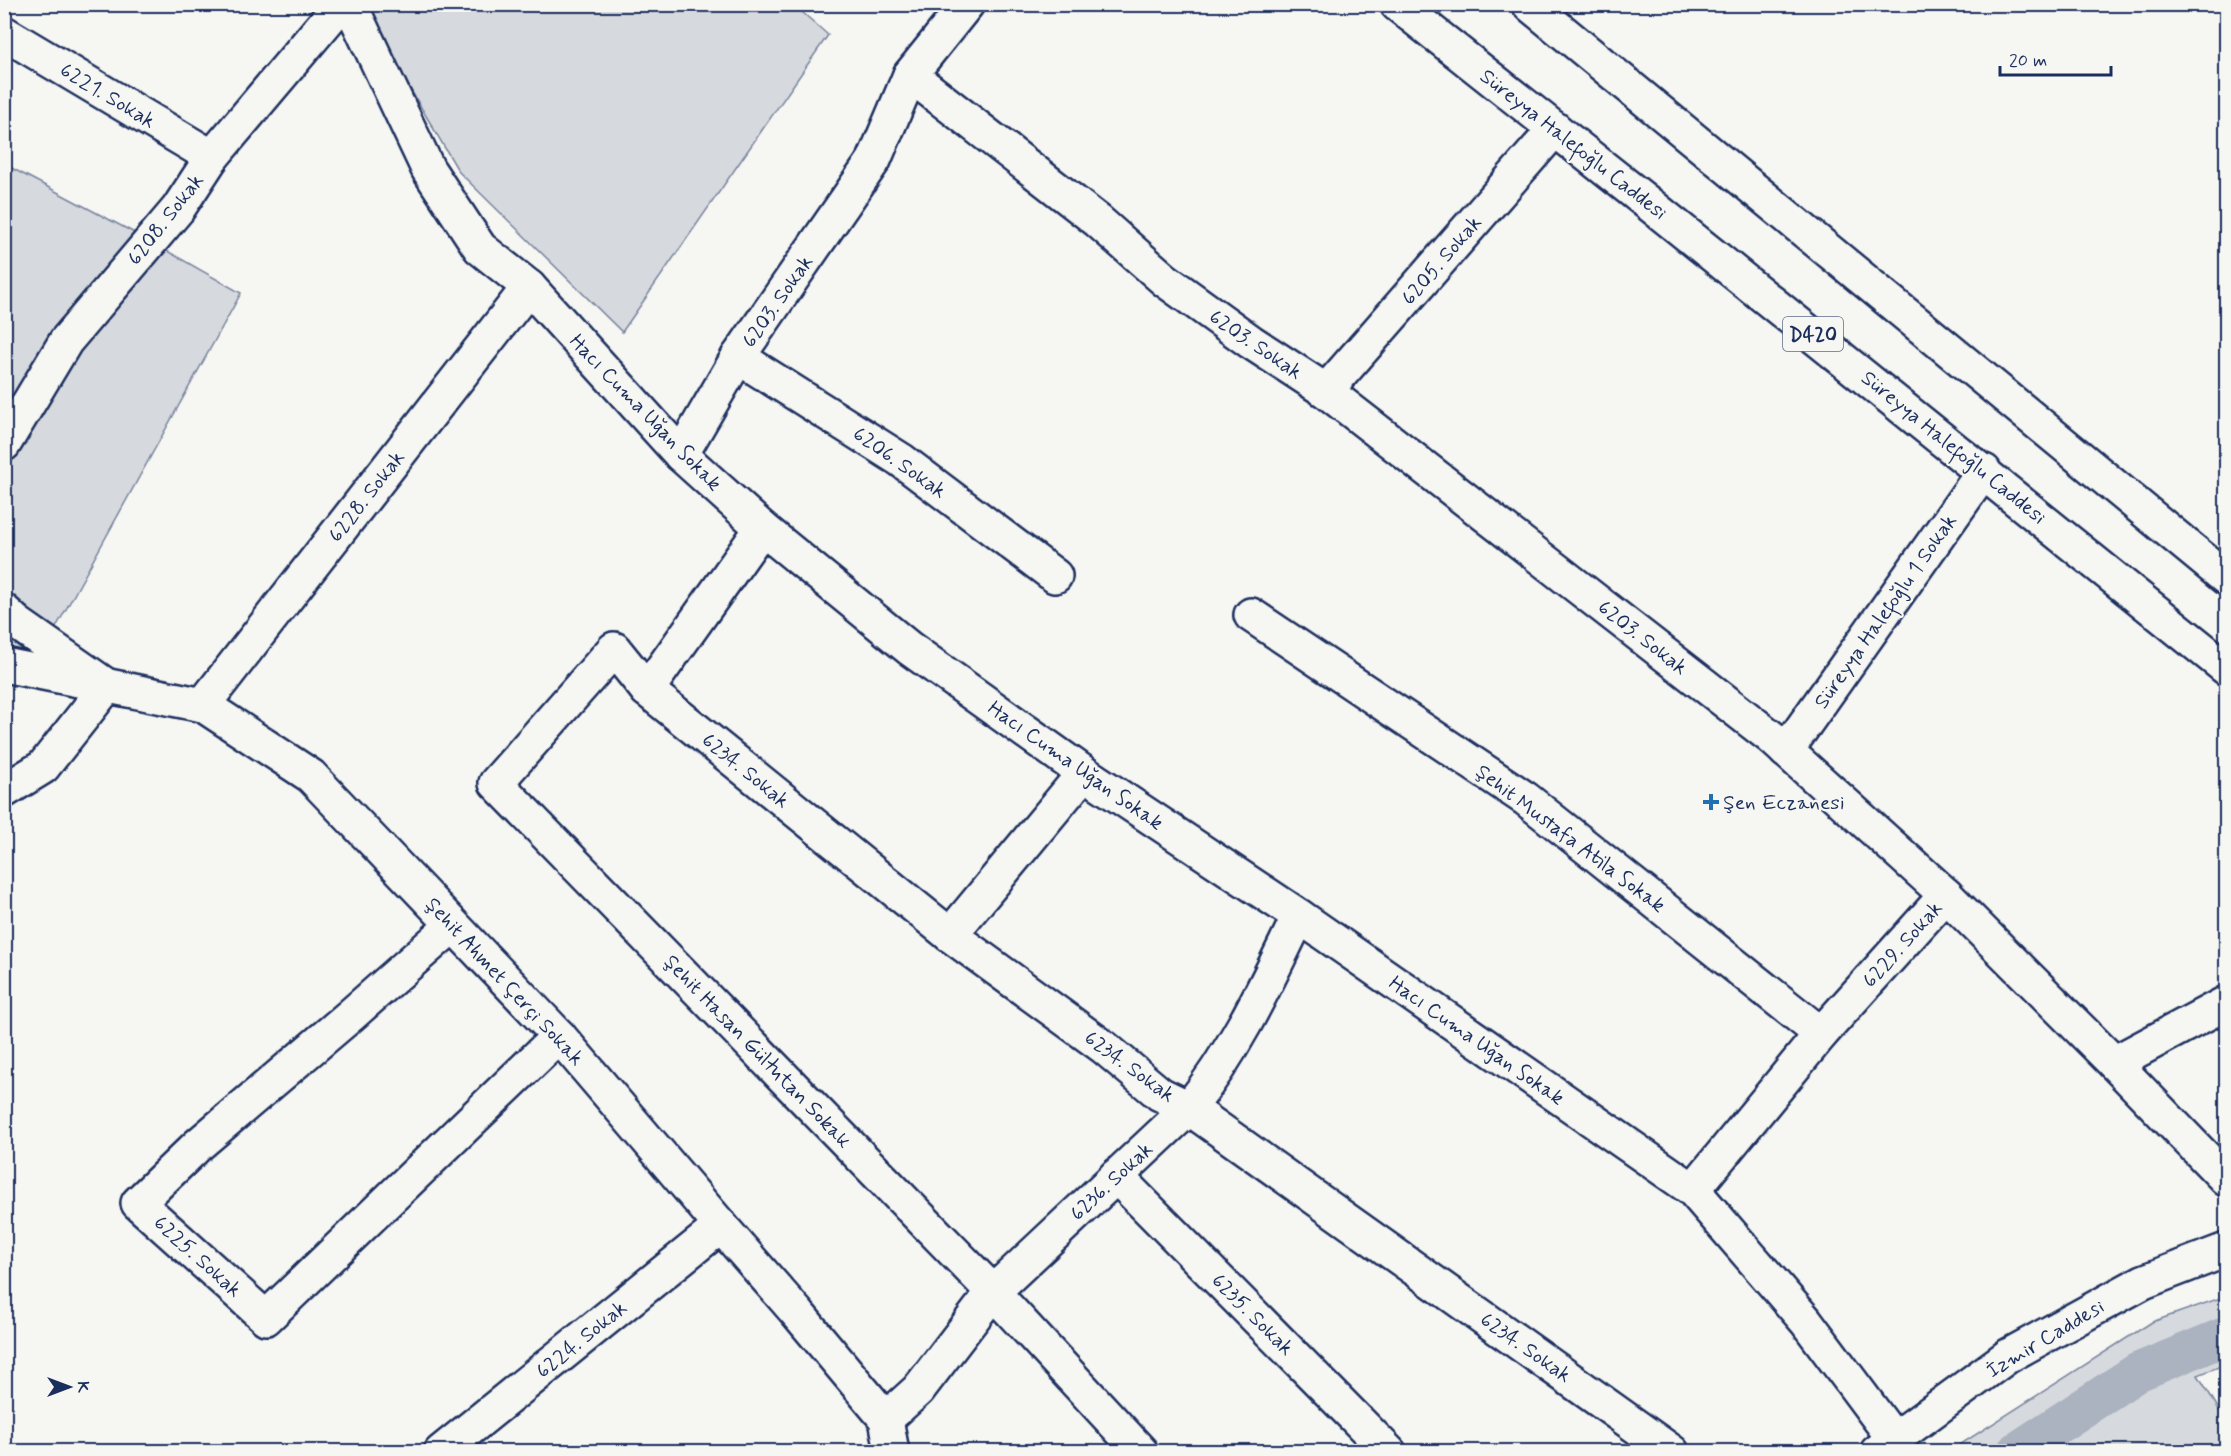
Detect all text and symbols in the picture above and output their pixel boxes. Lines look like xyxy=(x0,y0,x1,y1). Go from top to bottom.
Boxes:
scale bar xyxy=(2000,39,2111,77)
text: 20 m xyxy=(2009,49,2047,73)
street label: 6221. Sokak xyxy=(54,56,161,135)
street label: Süreyya Halefoğlu Caddesi xyxy=(1473,63,1673,229)
street label: 6208. Sokak xyxy=(121,168,211,271)
street label: 6205. Sokak xyxy=(1395,210,1488,311)
street label: 6203. Sokak xyxy=(736,250,820,353)
street label: 6203. Sokak xyxy=(1203,303,1308,386)
road number: D420 xyxy=(1783,317,1843,351)
street label: Hacı Cuma Uğan Sokak xyxy=(563,328,728,498)
street label: Süreyya Halefoğlu Caddesi xyxy=(1854,364,2052,533)
street label: 6206. Sokak xyxy=(847,420,952,505)
street label: 6228. Sokak xyxy=(322,445,411,548)
street label: Süreyya Halefoğlu 1 Sokak xyxy=(1808,509,1965,716)
street label: 6203. Sokak xyxy=(1592,594,1693,682)
street label: Hacı Cuma Uğan Sokak xyxy=(982,695,1169,837)
street label: 6234. Sokak xyxy=(695,727,795,815)
street label: Şehit Mustafa Atila Sokak xyxy=(1470,758,1671,920)
place label: Şen Eczanesi xyxy=(1723,789,1845,817)
marker: Şen Eczanesi xyxy=(1704,795,1718,809)
street label: Şehit Ahmet Çerçi Sokak xyxy=(419,891,590,1072)
street label: 6229. Sokak xyxy=(1856,895,1949,994)
street label: Şehit Hasan Gültutan Sokak xyxy=(657,949,858,1155)
street label: Hacı Cuma Uğan Sokak xyxy=(1383,970,1570,1112)
street label: 6234. Sokak xyxy=(1078,1024,1180,1109)
street label: 6236. Sokak xyxy=(1064,1136,1159,1228)
street label: 6225. Sokak xyxy=(147,1209,248,1304)
street label: 6235. Sokak xyxy=(1205,1267,1300,1362)
street label: İzmir Caddesi xyxy=(1981,1293,2110,1385)
street label: 6224. Sokak xyxy=(530,1294,633,1385)
street label: 6234. Sokak xyxy=(1474,1306,1577,1390)
north arrow xyxy=(39,1357,99,1417)
text: K xyxy=(72,1381,93,1393)

